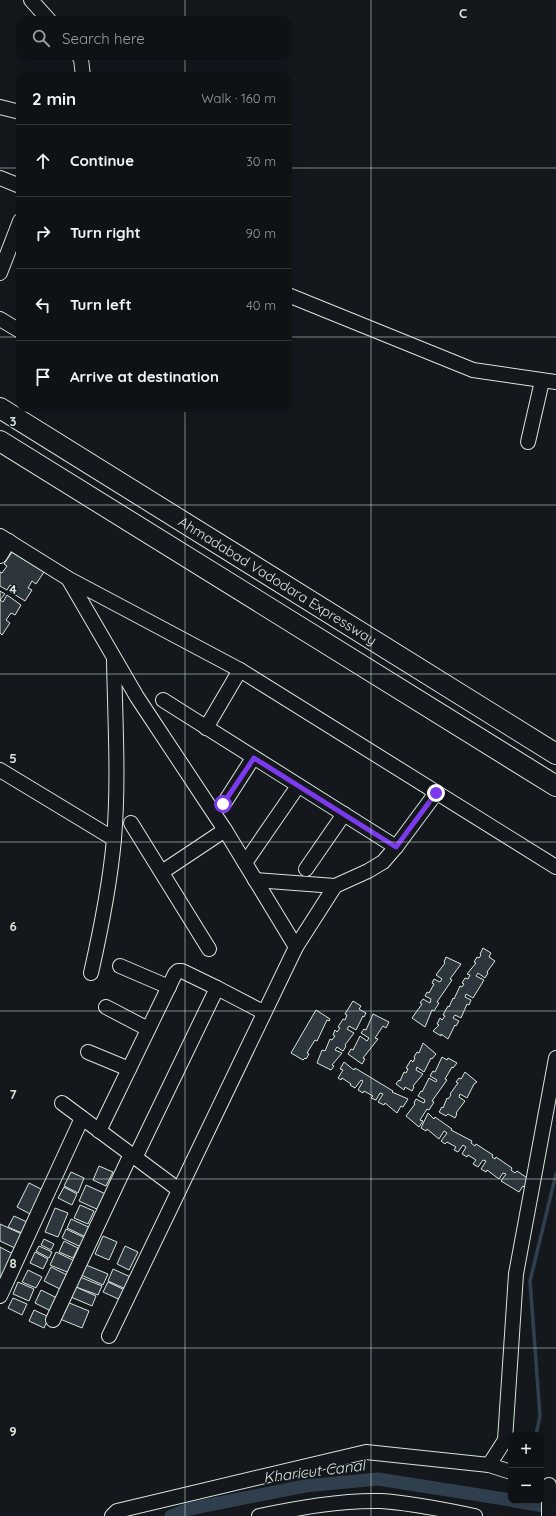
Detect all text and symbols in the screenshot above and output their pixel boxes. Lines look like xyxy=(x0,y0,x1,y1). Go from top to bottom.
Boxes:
text: C xyxy=(459,5,467,21)
search box xyxy=(16,16,292,60)
icon: search xyxy=(30,27,52,49)
text: Search here xyxy=(62,29,145,48)
text: 2 min xyxy=(32,88,76,109)
text: Walk · 160 m xyxy=(201,90,276,106)
icon: ahead xyxy=(32,150,54,172)
text: Continue xyxy=(70,151,134,170)
text: 30 m xyxy=(246,153,276,169)
icon: right xyxy=(32,222,54,244)
text: Turn right xyxy=(70,223,141,242)
text: 90 m xyxy=(246,225,276,241)
icon: left xyxy=(32,294,54,316)
text: Turn left xyxy=(70,295,132,314)
text: 40 m xyxy=(246,297,276,313)
icon: arrive xyxy=(32,366,54,388)
text: Arrive at destination xyxy=(70,367,219,386)
text: 3 xyxy=(10,413,17,429)
street label: Ahmadabad Vadodara Expressway xyxy=(175,512,380,649)
text: 4 xyxy=(9,581,17,597)
text: 5 xyxy=(9,750,17,766)
route end xyxy=(427,784,445,802)
route start xyxy=(214,795,232,813)
text: 6 xyxy=(9,918,17,934)
text: 7 xyxy=(9,1086,17,1102)
text: 8 xyxy=(9,1255,17,1271)
text: 9 xyxy=(9,1423,17,1439)
map controls xyxy=(508,1432,544,1504)
button: + xyxy=(508,1432,544,1468)
water label: Kharicut Canal xyxy=(262,1455,367,1487)
button: − xyxy=(508,1468,544,1504)

